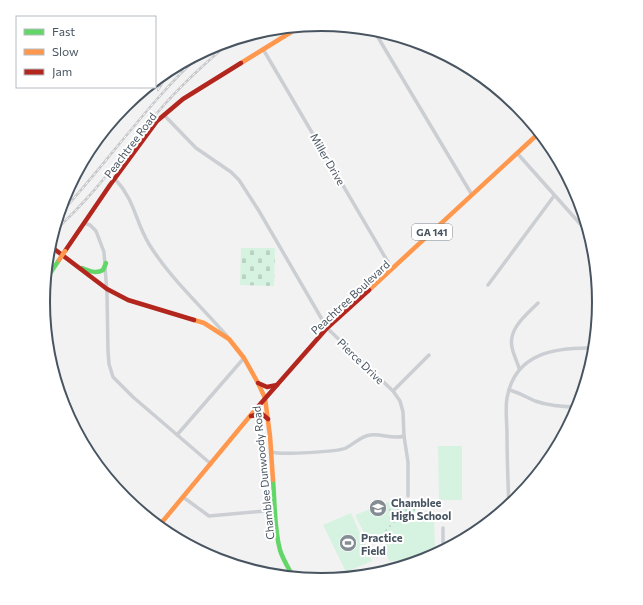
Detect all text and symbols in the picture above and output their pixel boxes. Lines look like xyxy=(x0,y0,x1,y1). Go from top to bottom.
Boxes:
legend xyxy=(16,16,156,88)
text: Fast xyxy=(52,24,75,38)
text: Slow xyxy=(52,44,79,58)
text: Jam xyxy=(52,64,72,79)
street label: Peachtree Road xyxy=(101,110,159,180)
street label: Miller Drive xyxy=(308,131,348,187)
road number: GA 141 xyxy=(412,224,452,240)
street label: Peachtree Boulevard xyxy=(308,257,392,337)
street label: Pierce Drive xyxy=(335,336,387,387)
street label: Chamblee Dunwoody Road xyxy=(250,406,276,540)
place label: Chamblee High School xyxy=(391,496,451,522)
school or university icon: Chamblee High School xyxy=(368,498,388,518)
place label: Practice Field xyxy=(361,531,403,557)
sports icon: Practice Field xyxy=(338,533,358,553)

